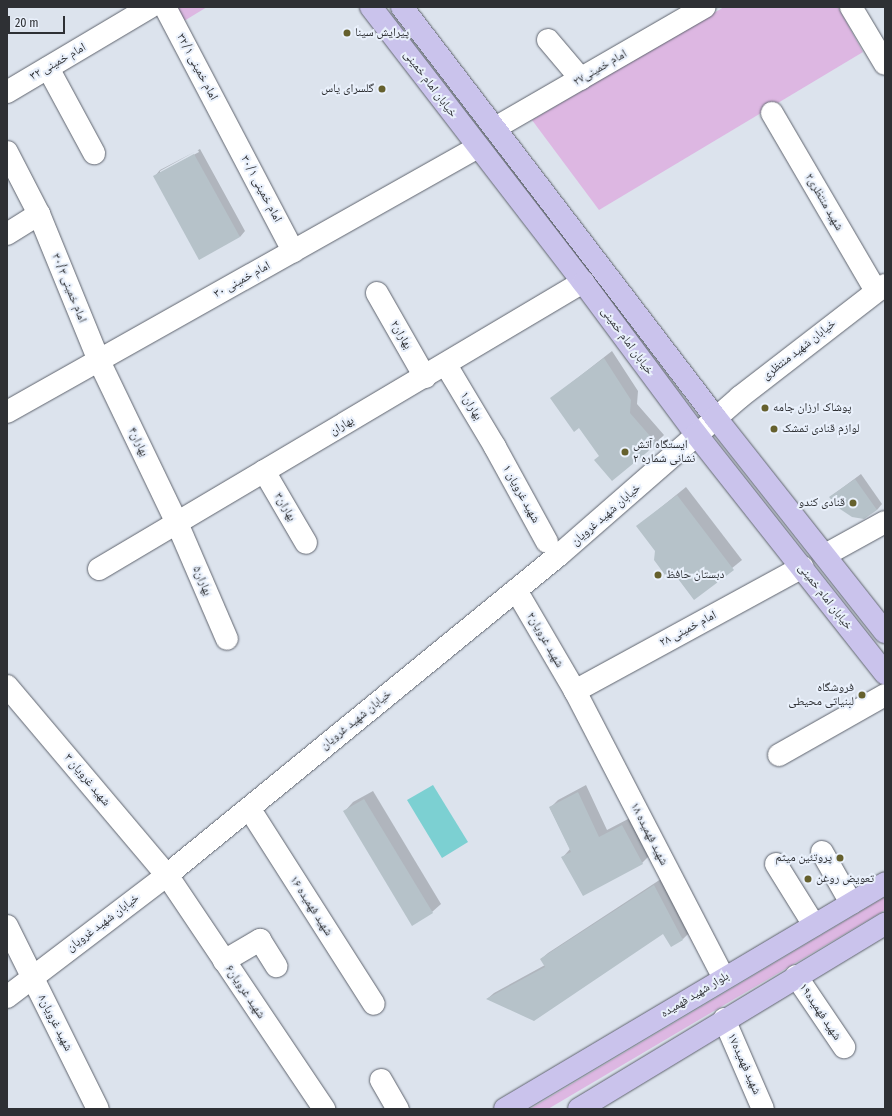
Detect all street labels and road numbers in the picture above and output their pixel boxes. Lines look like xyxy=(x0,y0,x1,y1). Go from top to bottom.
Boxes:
street label: امام خمینی ۳۲/۱ xyxy=(173,31,221,103)
street label: امام خمینی ۳۲ xyxy=(27,40,89,84)
street label: امام خمینی۲۷ xyxy=(571,47,629,89)
street label: خیابان امام خمینی xyxy=(400,48,460,120)
street label: امام خمینی ۳۰/۱ xyxy=(237,153,285,225)
street label: شهید منتظری۲ xyxy=(802,171,846,233)
street label: امام خمینی ۳۰/۳ xyxy=(49,251,89,325)
street label: امام خمینی ۳۰ xyxy=(211,259,273,301)
street label: خیابان امام خمینی xyxy=(598,304,656,378)
street label: خیابان شهید منتظری xyxy=(759,317,839,383)
street label: بهاران۲ xyxy=(387,318,415,352)
street label: بهاران۱ xyxy=(457,389,485,423)
street label: بهاران xyxy=(327,413,357,439)
street label: بهاران۴ xyxy=(125,425,151,459)
street label: شهید غرویان ۱ xyxy=(499,462,543,526)
street label: خیابان شهید غرویان xyxy=(568,481,644,549)
street label: بهاران۳ xyxy=(271,490,299,524)
street label: خیابان امام خمینی xyxy=(795,561,855,633)
street label: بهاران۵ xyxy=(189,564,215,598)
street label: امام خمینی ۲۸ xyxy=(657,608,719,650)
street label: شهید غرویان۲ xyxy=(523,610,567,670)
street label: خیابان شهید غرویان xyxy=(318,687,394,753)
street label: شهید غرویان ۳ xyxy=(61,751,113,809)
street label: شهید فهمیده ۱۸ xyxy=(627,800,671,868)
street label: شهید فهمیده ۱۶ xyxy=(286,873,336,939)
street label: خیابان شهید غرویان xyxy=(64,891,142,955)
street label: شهید غرویان۶ xyxy=(222,963,268,1021)
street label: بلوار شهید فهمیده xyxy=(658,969,732,1021)
street label: شهید فهمیده۱۹ xyxy=(796,981,844,1043)
street label: شهید غرویان۸ xyxy=(35,992,75,1054)
street label: شهید فهمیده۱۷ xyxy=(724,1031,764,1097)

